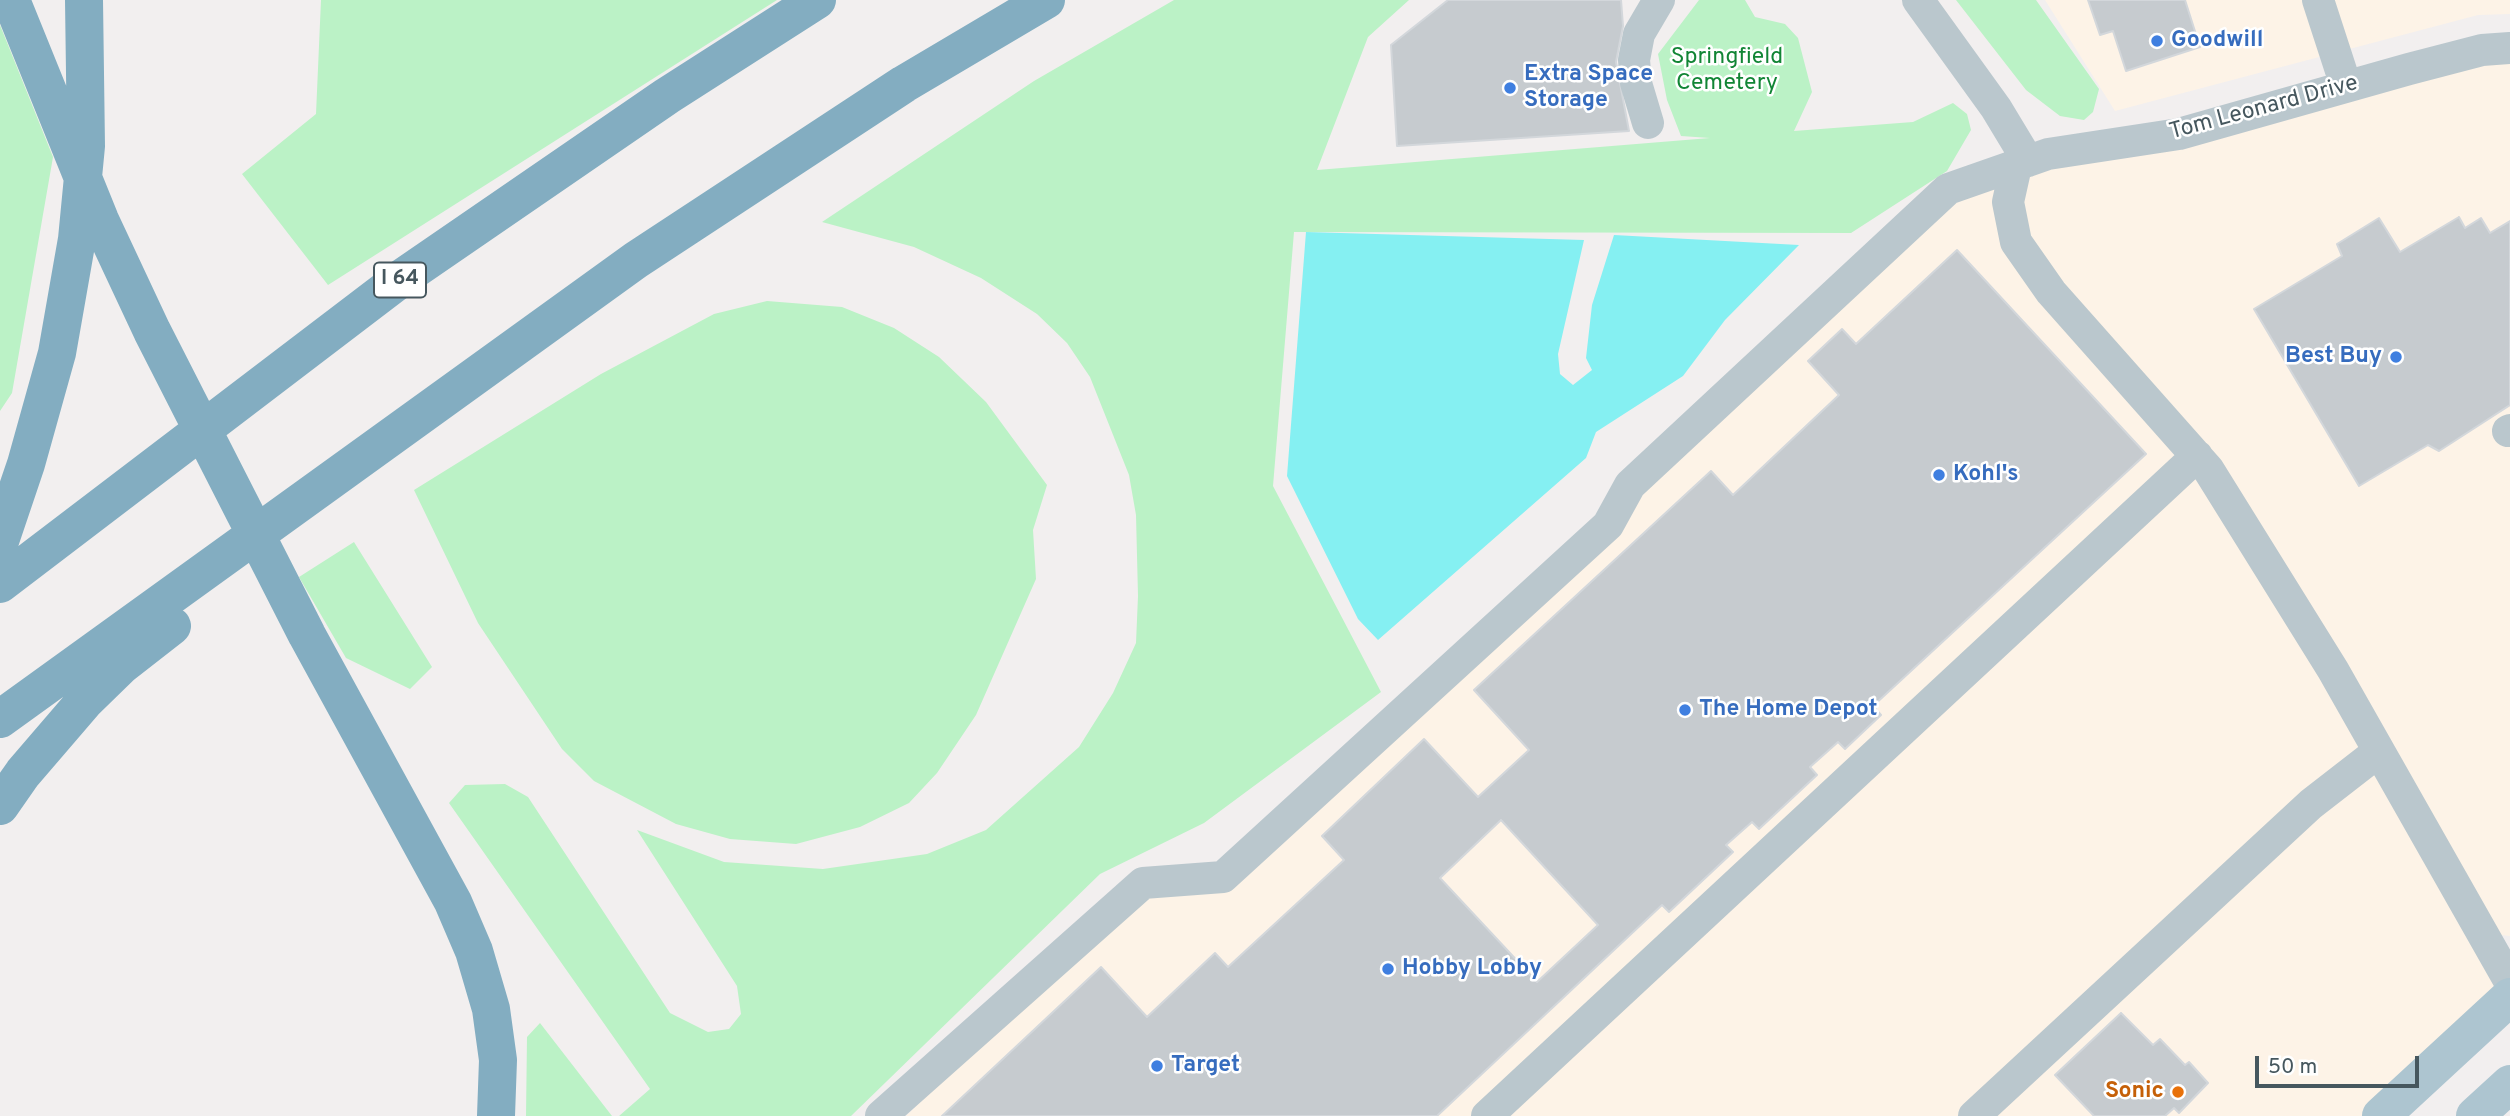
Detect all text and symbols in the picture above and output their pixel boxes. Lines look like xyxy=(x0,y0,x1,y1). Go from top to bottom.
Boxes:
place label: Goodwill xyxy=(2171,27,2263,55)
marker: Goodwill xyxy=(2149,33,2165,49)
park label: Springfield Cemetery xyxy=(1671,44,1783,98)
place label: Extra Space Storage xyxy=(1524,61,1653,115)
street label: Tom Leonard Drive xyxy=(2167,71,2361,147)
marker: Extra Space Storage xyxy=(1502,80,1518,96)
road number: I 64 xyxy=(374,262,426,298)
place label: Best Buy xyxy=(2285,343,2382,371)
marker: Best Buy xyxy=(2388,349,2404,365)
place label: Kohl's xyxy=(1953,461,2019,489)
marker: Kohl's xyxy=(1931,467,1947,483)
place label: The Home Depot xyxy=(1699,696,1877,724)
marker: The Home Depot xyxy=(1677,702,1693,718)
place label: Hobby Lobby xyxy=(1402,955,1542,983)
marker: Hobby Lobby xyxy=(1380,961,1396,977)
scale bar xyxy=(2258,1042,2422,1086)
place label: Target xyxy=(1171,1052,1240,1080)
text: 50 m xyxy=(2268,1054,2317,1081)
marker: Target xyxy=(1149,1058,1165,1074)
place label: Sonic xyxy=(2105,1078,2164,1106)
marker: Sonic xyxy=(2170,1084,2186,1100)

